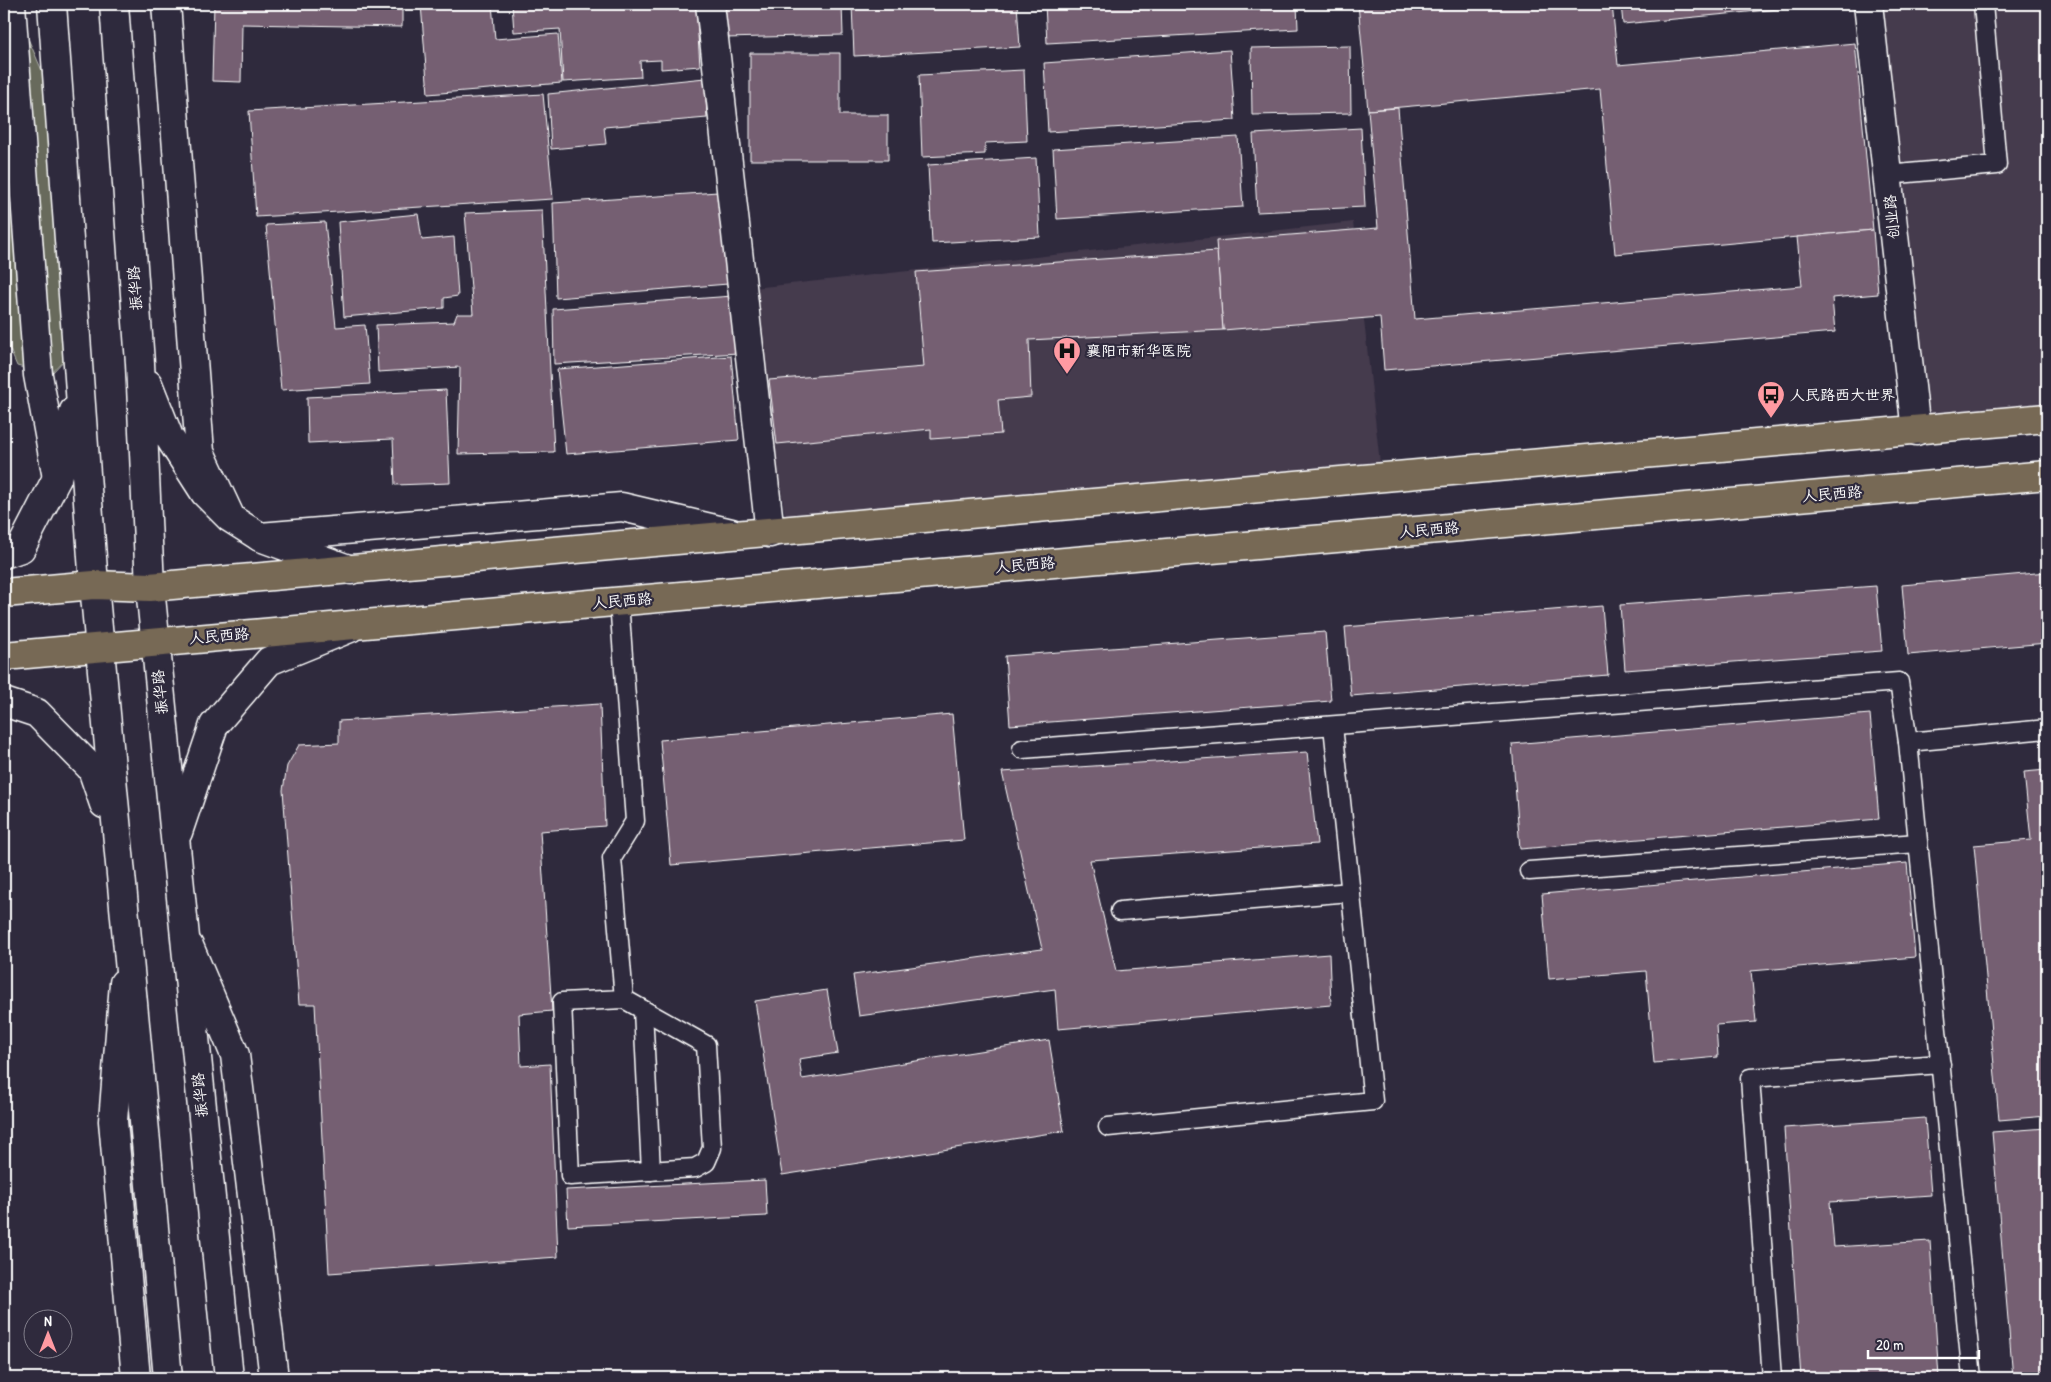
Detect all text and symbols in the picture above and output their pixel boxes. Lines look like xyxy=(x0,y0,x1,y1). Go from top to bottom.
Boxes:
street label: 创业路 xyxy=(1879,194,1904,241)
street label: 振华路 xyxy=(122,265,147,311)
hospital icon: 襄阳市新华医院 xyxy=(1052,336,1082,375)
place label: 襄阳市新华医院 xyxy=(1086,340,1191,361)
bus stop icon: 人民路西大世界 xyxy=(1756,380,1786,419)
place label: 人民路西大世界 xyxy=(1790,384,1895,405)
street label: 人民西路 xyxy=(1801,480,1863,507)
street label: 人民西路 xyxy=(1398,516,1460,543)
street label: 人民西路 xyxy=(994,551,1056,578)
street label: 人民西路 xyxy=(591,587,653,614)
street label: 人民西路 xyxy=(188,622,250,649)
street label: 振华路 xyxy=(147,669,172,716)
street label: 振华路 xyxy=(187,1072,212,1119)
north arrow xyxy=(22,1310,72,1360)
text: N xyxy=(44,1311,52,1330)
scale bar xyxy=(1868,1327,1980,1359)
text: 20 m xyxy=(1876,1334,1903,1355)

